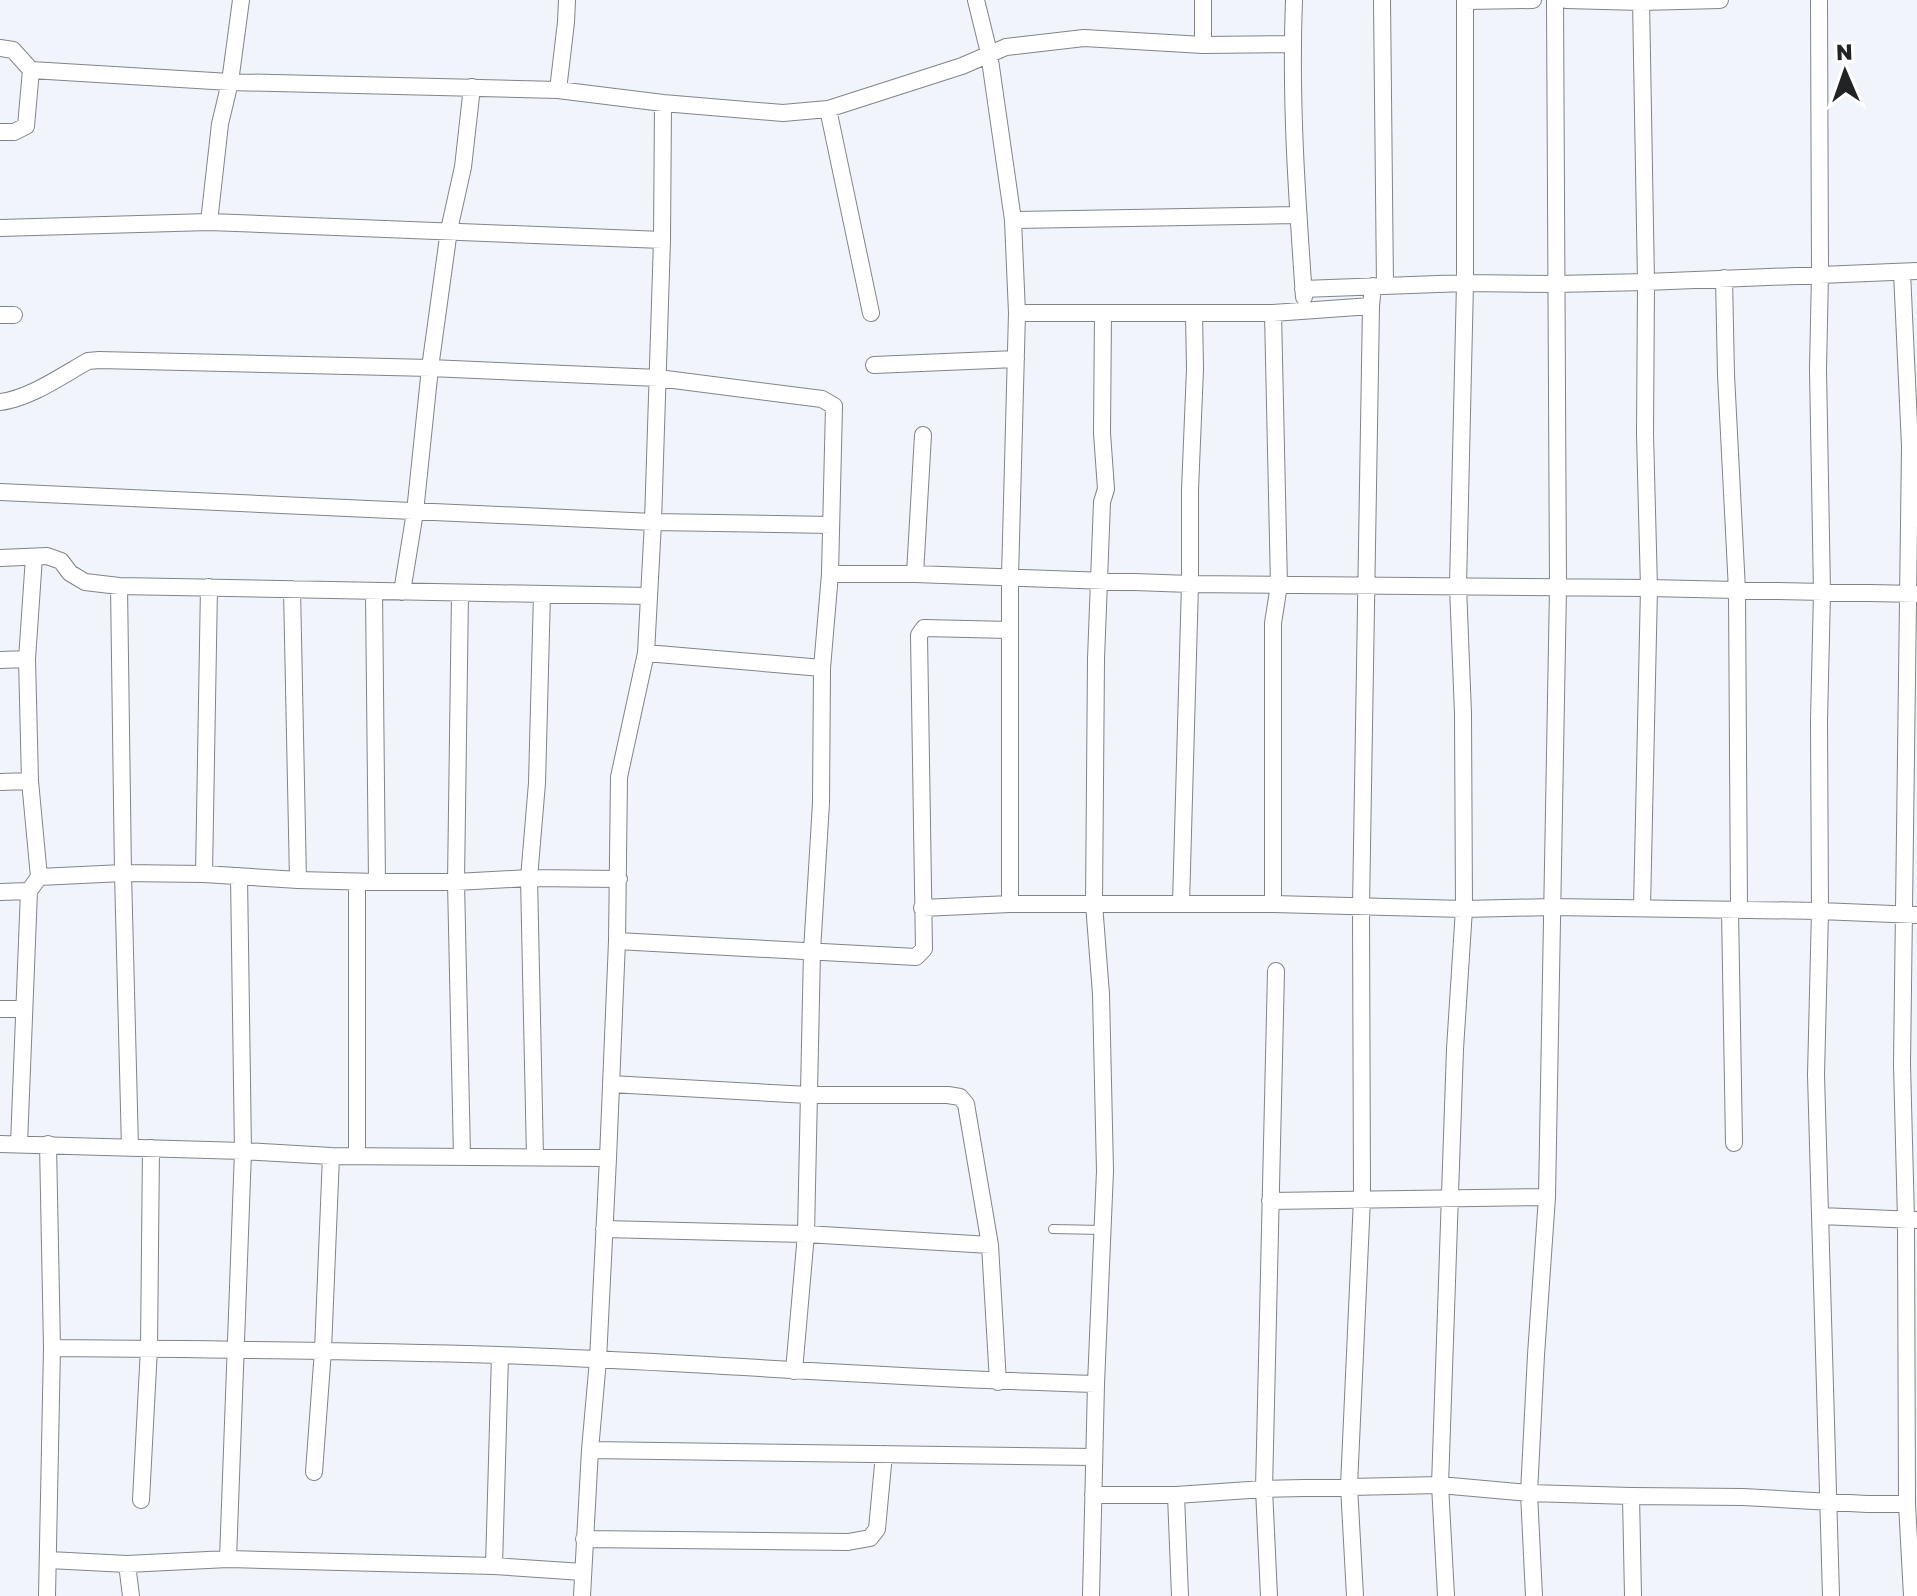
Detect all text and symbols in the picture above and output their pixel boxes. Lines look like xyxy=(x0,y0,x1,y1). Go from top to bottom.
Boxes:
north arrow xyxy=(1805,32,1885,112)
text: N xyxy=(1835,38,1853,65)

